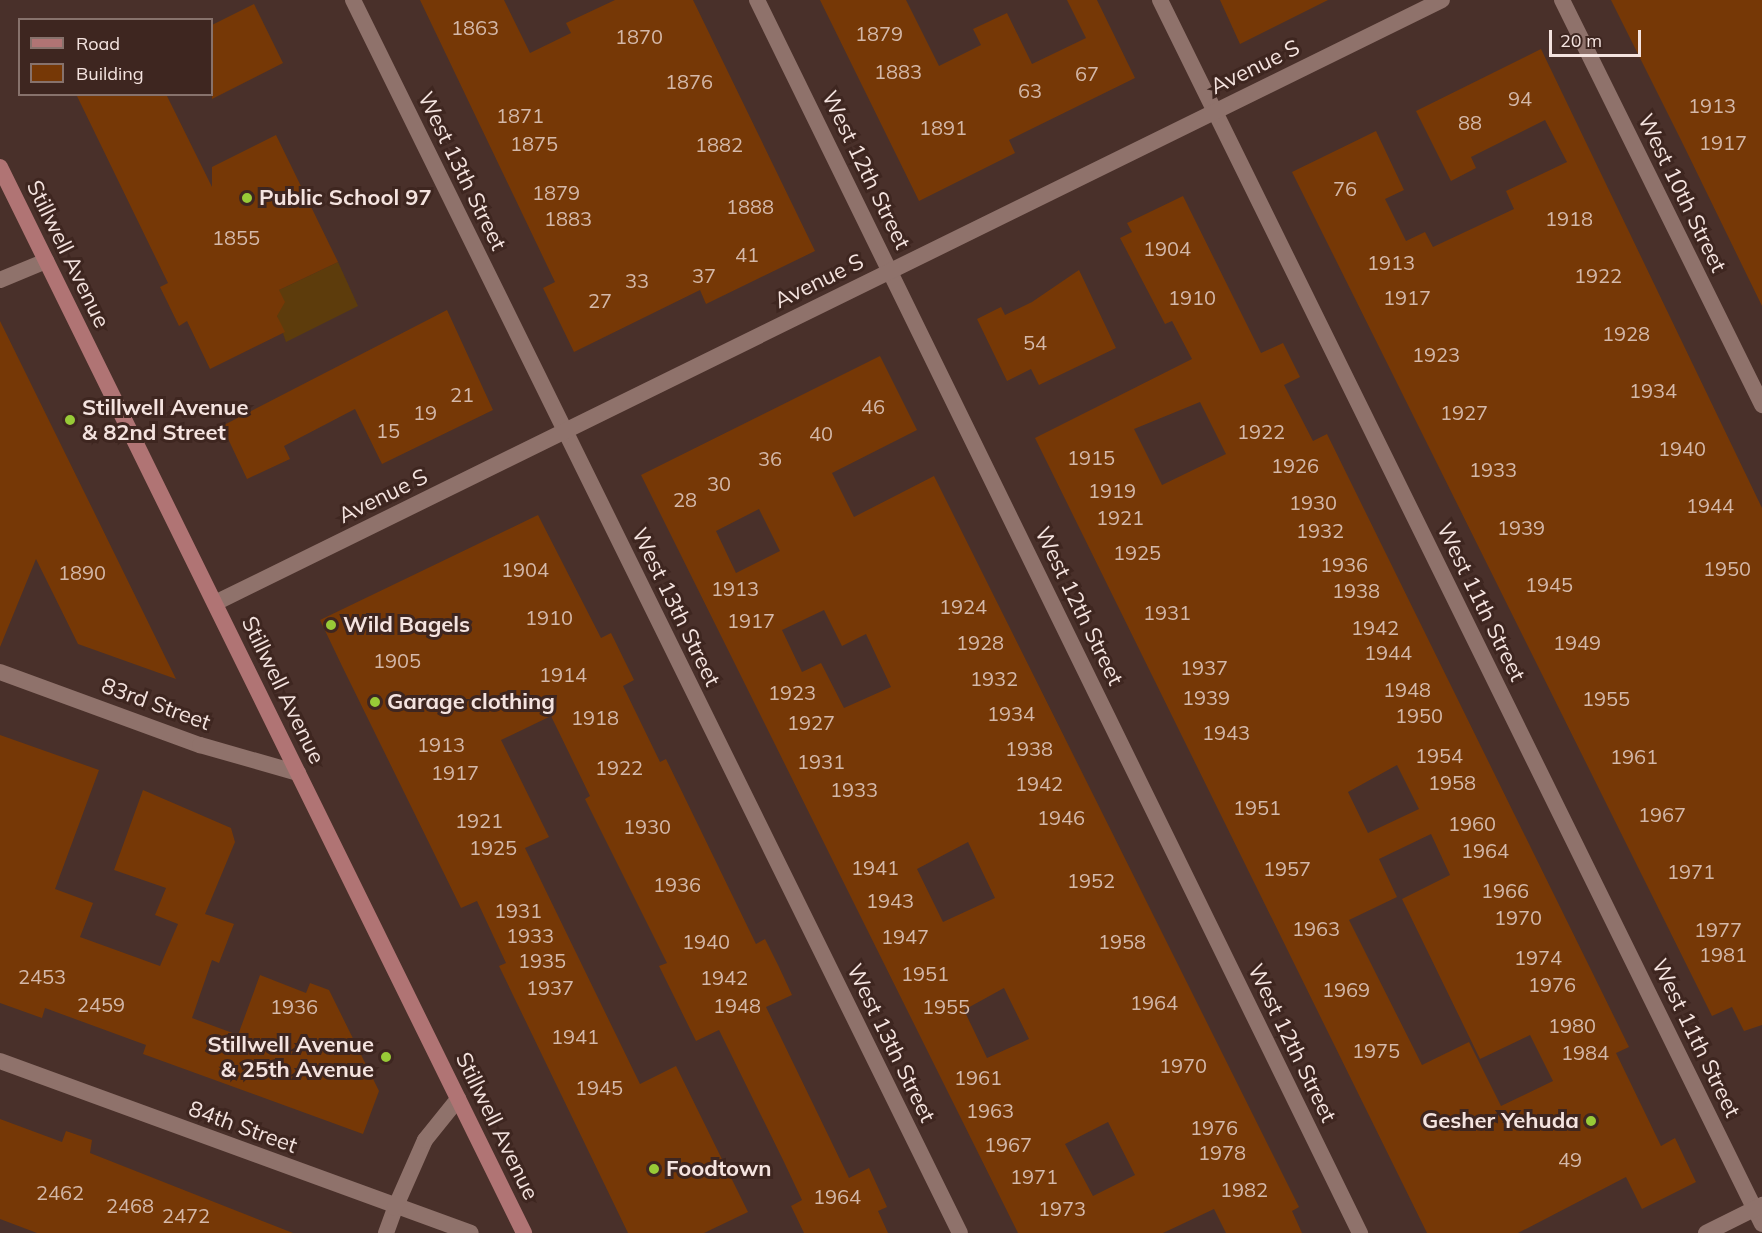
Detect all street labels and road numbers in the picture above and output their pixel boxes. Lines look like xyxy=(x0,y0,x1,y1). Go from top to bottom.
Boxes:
street label: Avenue S xyxy=(1206,34,1304,100)
street label: West 12th Street xyxy=(816,86,916,254)
street label: West 13th Street xyxy=(412,87,512,255)
street label: West 10th Street xyxy=(1632,109,1732,277)
street label: Stillwell Avenue xyxy=(21,176,115,332)
street label: Avenue S xyxy=(770,248,868,314)
street label: Avenue S xyxy=(334,463,432,529)
street label: West 11th Street xyxy=(1431,518,1531,686)
street label: West 12th Street xyxy=(1029,522,1129,690)
street label: West 13th Street xyxy=(626,523,726,691)
street label: Stillwell Avenue xyxy=(236,612,330,768)
street label: 83rd Street xyxy=(98,672,214,736)
street label: West 11th Street xyxy=(1646,954,1746,1122)
street label: West 13th Street xyxy=(841,959,941,1127)
street label: West 12th Street xyxy=(1242,959,1342,1127)
street label: Stillwell Avenue xyxy=(450,1048,544,1204)
street label: 84th Street xyxy=(185,1095,301,1159)

